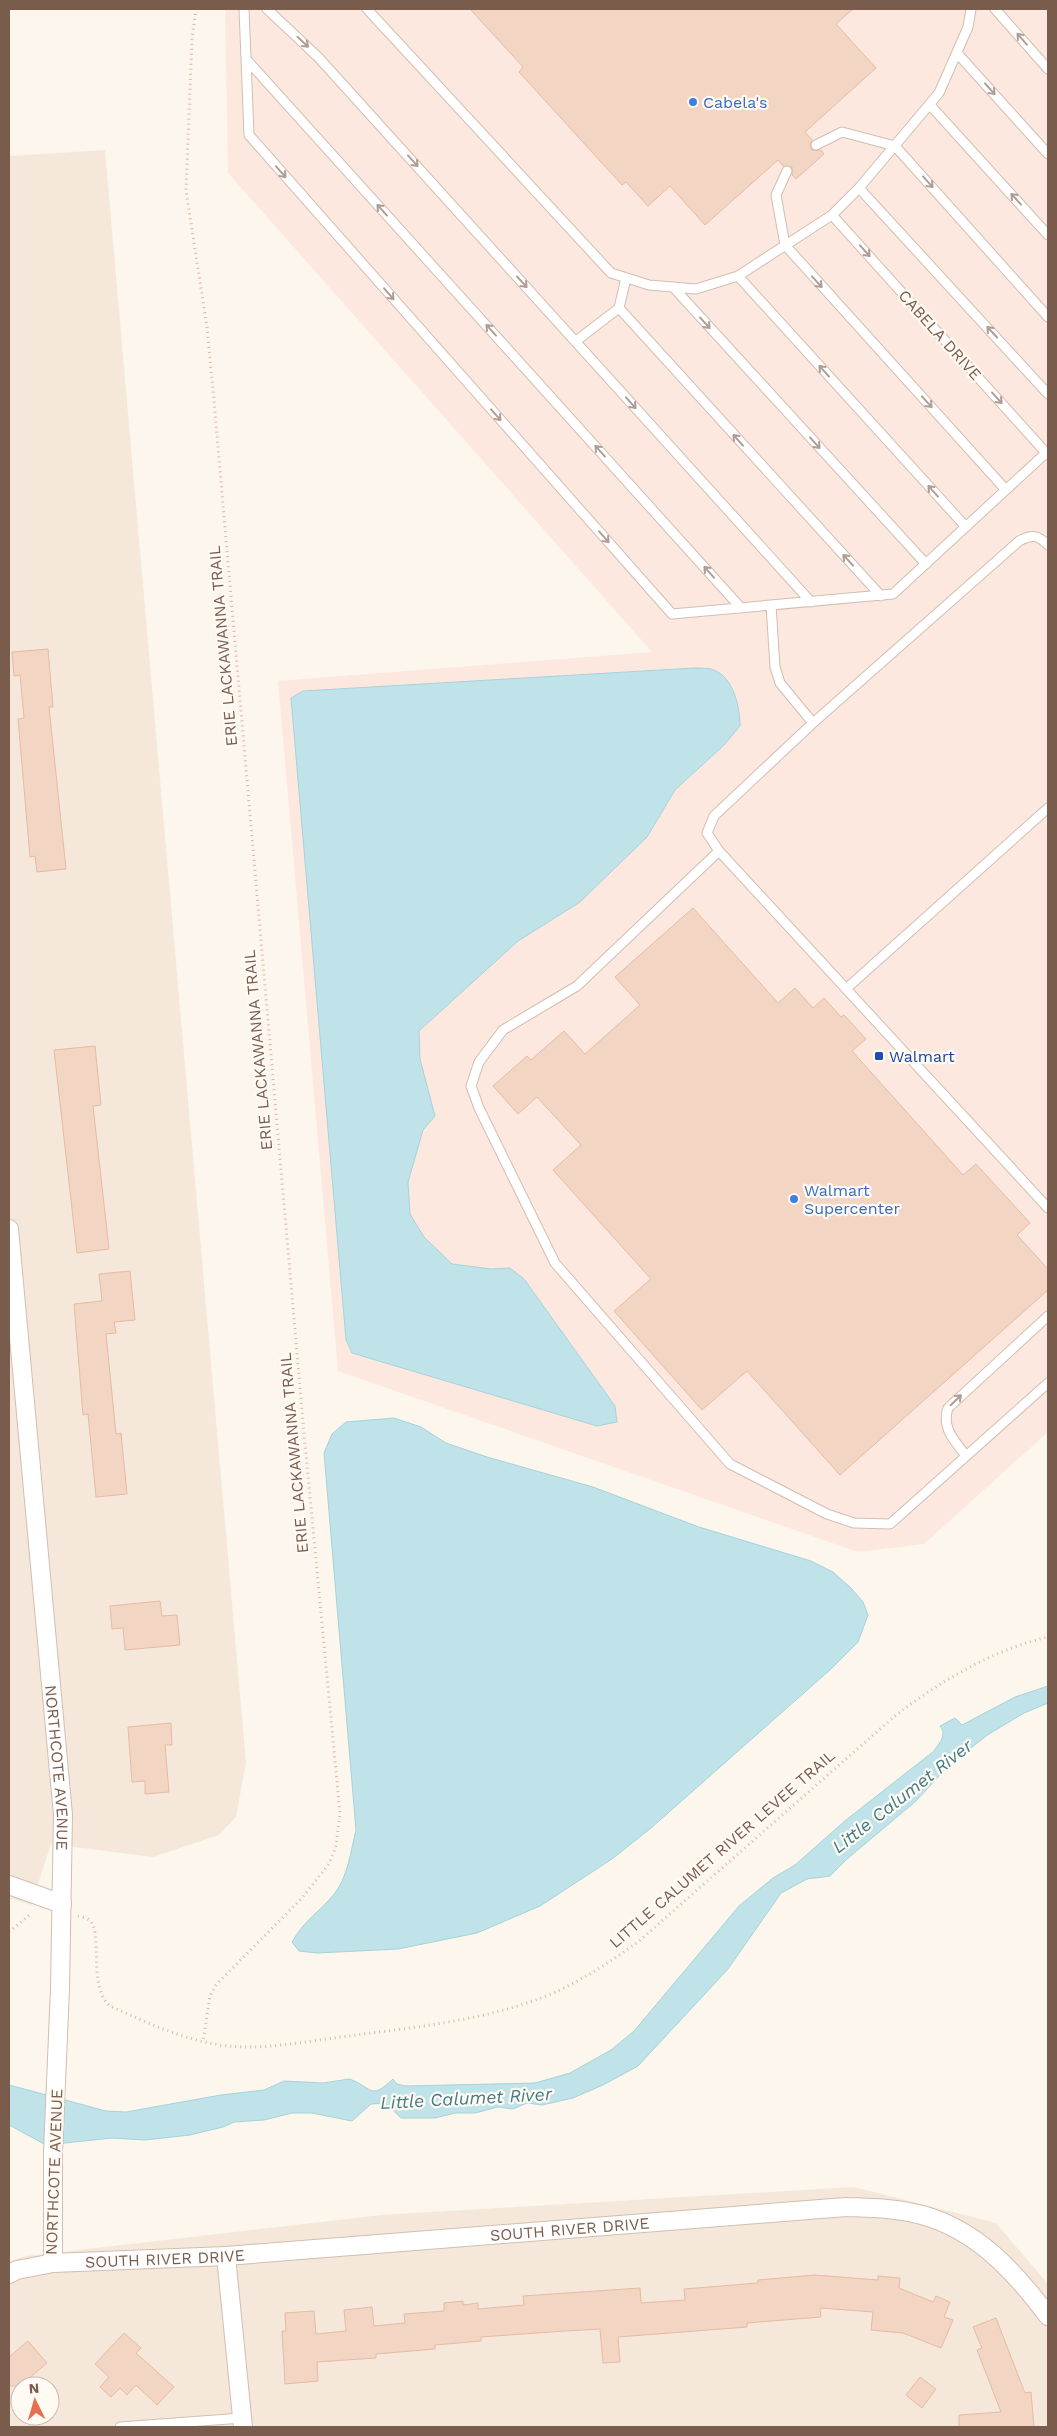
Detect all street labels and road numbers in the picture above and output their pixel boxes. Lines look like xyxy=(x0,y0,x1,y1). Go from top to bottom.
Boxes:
street label: CABELA DRIVE xyxy=(895,286,985,384)
street label: ERIE LACKAWANNA TRAIL xyxy=(205,544,241,747)
street label: ERIE LACKAWANNA TRAIL xyxy=(240,948,276,1151)
street label: ERIE LACKAWANNA TRAIL xyxy=(276,1351,312,1554)
street label: NORTHCOTE AVENUE xyxy=(42,1684,73,1851)
street label: LITTLE CALUMET RIVER LEVEE TRAIL xyxy=(605,1746,839,1952)
street label: NORTHCOTE AVENUE xyxy=(42,2089,66,2255)
street label: SOUTH RIVER DRIVE xyxy=(489,2213,650,2245)
street label: SOUTH RIVER DRIVE xyxy=(85,2245,246,2271)

